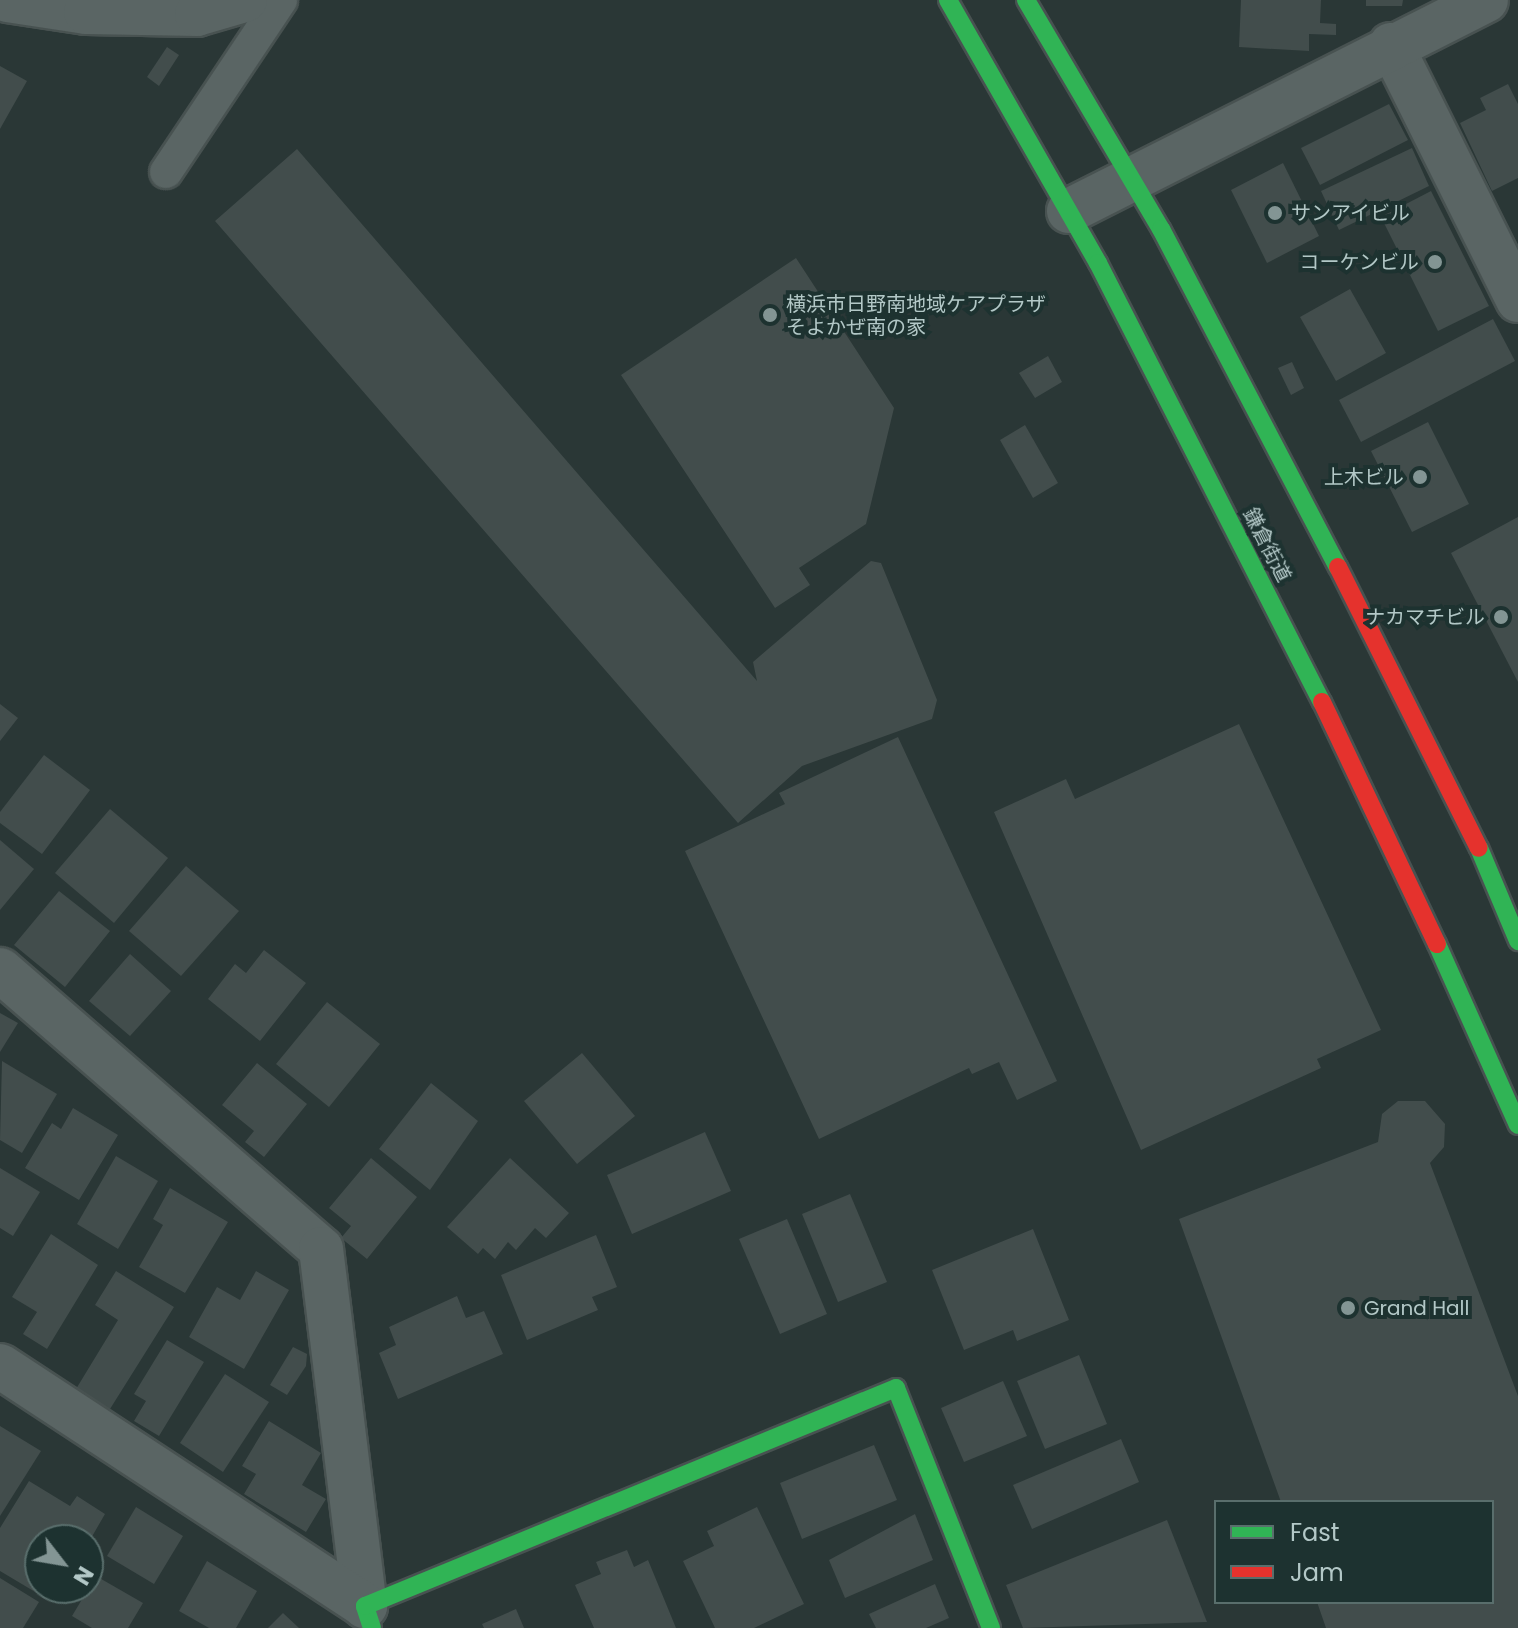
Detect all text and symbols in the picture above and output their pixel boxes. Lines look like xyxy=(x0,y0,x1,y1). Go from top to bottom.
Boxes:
place label: サンアイビル xyxy=(1291,201,1411,225)
marker: サンアイビル xyxy=(1266,204,1284,222)
place label: コーケンビル xyxy=(1299,250,1419,274)
marker: コーケンビル xyxy=(1426,253,1444,271)
place label: 横浜市日野南地域ケアプラザ そよかぜ南の家 xyxy=(786,292,1046,339)
marker: 横浜市日野南地域ケアプラザ そよかぜ南の家 xyxy=(761,306,779,324)
place label: 上木ビル xyxy=(1324,465,1404,489)
marker: 上木ビル xyxy=(1411,468,1429,486)
street label: 鎌倉街道 xyxy=(1238,504,1296,586)
place label: ナカマチビル xyxy=(1365,605,1485,629)
marker: ナカマチビル xyxy=(1492,608,1510,626)
place label: Grand Hall xyxy=(1364,1296,1469,1320)
marker: Grand Hall xyxy=(1339,1299,1357,1317)
legend xyxy=(1214,1500,1494,1604)
text: Fast xyxy=(1290,1516,1340,1549)
north arrow xyxy=(24,1524,104,1604)
text: Jam xyxy=(1290,1556,1344,1589)
text: N xyxy=(66,1561,101,1591)

